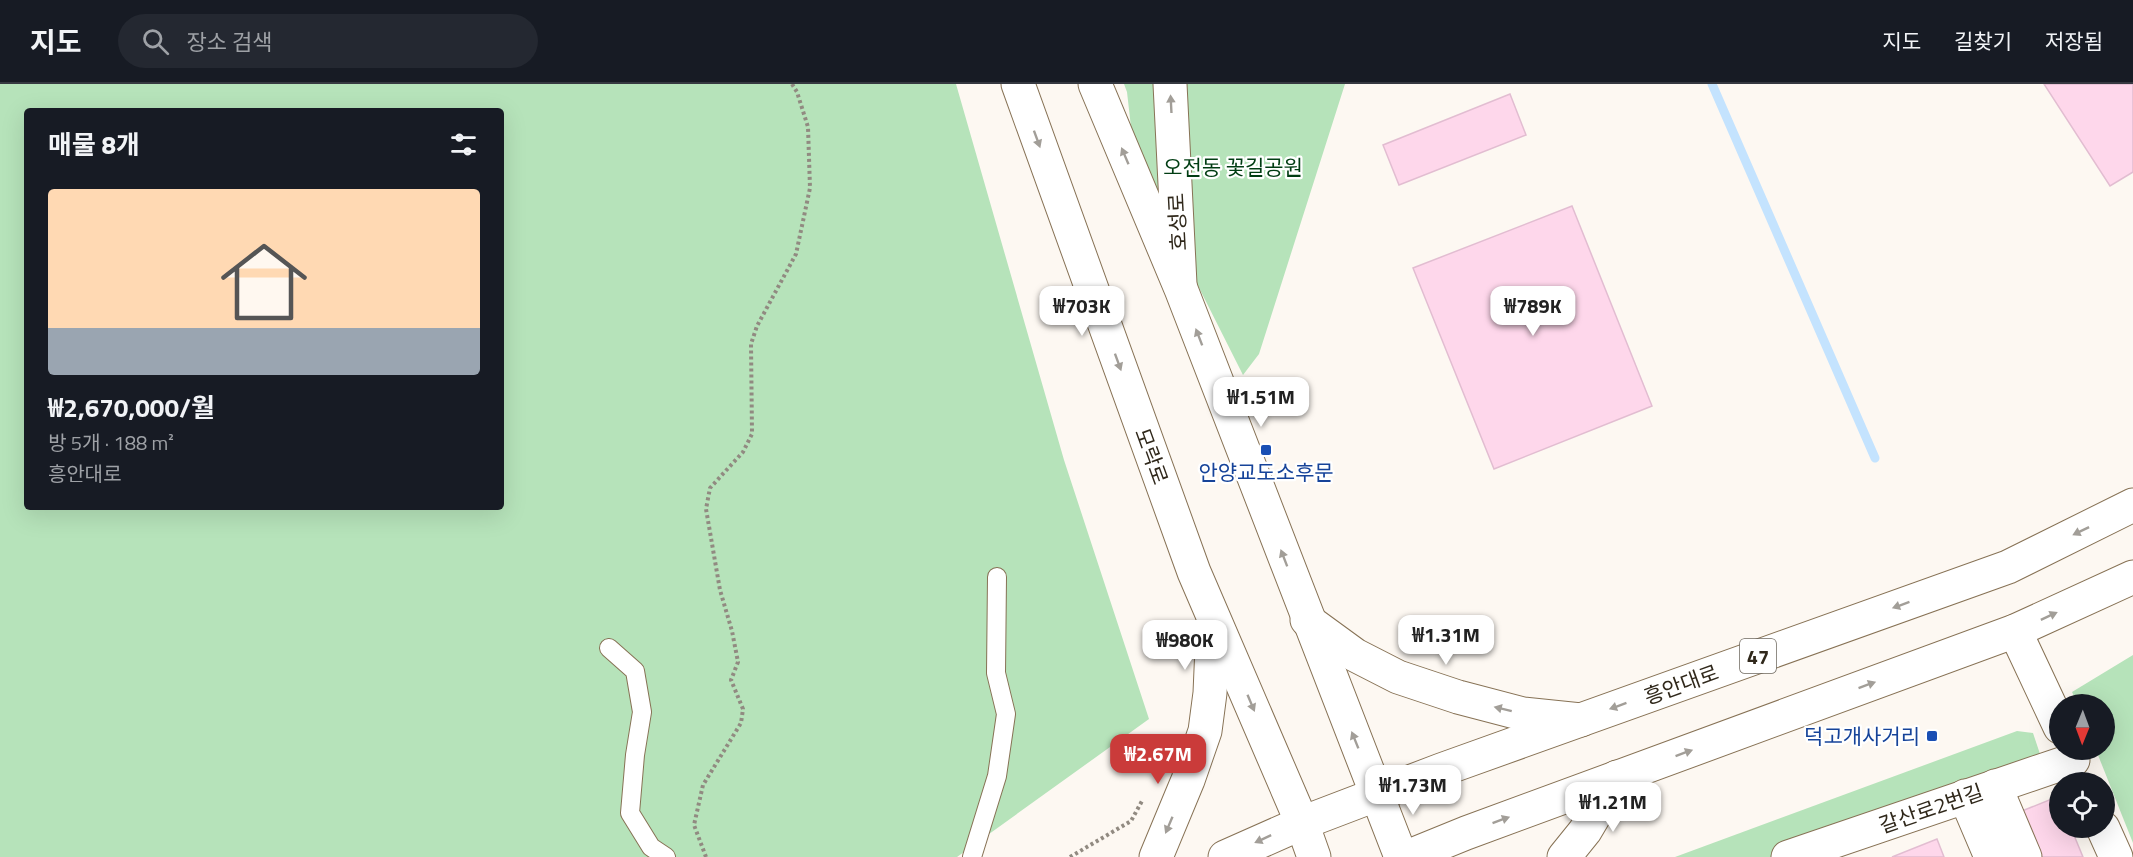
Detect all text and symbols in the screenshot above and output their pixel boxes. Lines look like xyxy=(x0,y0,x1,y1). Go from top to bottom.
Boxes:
search box xyxy=(118,14,538,68)
text: 지도 xyxy=(30,20,82,63)
icon: search xyxy=(139,25,172,58)
text: 장소 검색 xyxy=(187,25,272,59)
text: 지도 xyxy=(1882,25,1921,57)
text: 길찾기 xyxy=(1954,25,2012,57)
text: 저장됨 xyxy=(2045,25,2103,57)
one-way arrow xyxy=(1167,95,1176,114)
text: 매물 8개 xyxy=(48,125,140,164)
icon: filters xyxy=(447,128,480,161)
one-way arrow xyxy=(1033,130,1043,148)
one-way arrow xyxy=(1120,147,1129,165)
park label: 오전동 꽃길공원 xyxy=(1163,151,1303,183)
street label: 호성로 xyxy=(1160,192,1194,252)
icon: home xyxy=(210,228,318,336)
pin: ₩703K xyxy=(1040,286,1124,337)
pin: ₩789K xyxy=(1491,286,1575,337)
text: ₩703K xyxy=(1053,290,1111,321)
text: ₩789K xyxy=(1504,290,1562,321)
one-way arrow xyxy=(1194,327,1204,345)
one-way arrow xyxy=(1114,353,1123,371)
pin: ₩1.51M xyxy=(1212,377,1310,428)
text: ₩1.51M xyxy=(1227,381,1295,412)
text: ₩2,670,000/월 xyxy=(48,388,215,427)
street label: 모락로 xyxy=(1127,423,1177,489)
text: 방 5개 · 188 m² xyxy=(48,427,174,458)
marker: 안양교도소후문 xyxy=(1259,443,1273,457)
place label: 안양교도소후문 xyxy=(1198,456,1334,488)
text: 흥안대로 xyxy=(48,458,122,489)
one-way arrow xyxy=(2072,526,2089,536)
one-way arrow xyxy=(1278,549,1288,567)
one-way arrow xyxy=(1892,601,1910,611)
one-way arrow xyxy=(2040,611,2057,620)
pin: ₩1.31M xyxy=(1397,615,1495,666)
text: ₩1.31M xyxy=(1412,619,1480,650)
pin: ₩980K xyxy=(1143,620,1227,671)
text: ₩980K xyxy=(1156,624,1214,655)
road number: 47 xyxy=(1740,639,1776,673)
street label: 흥안대로 xyxy=(1639,656,1723,712)
one-way arrow xyxy=(1858,680,1876,690)
one-way arrow xyxy=(1246,694,1256,712)
north arrow xyxy=(2049,694,2115,760)
map controls xyxy=(2049,694,2115,838)
one-way arrow xyxy=(1609,702,1627,712)
one-way arrow xyxy=(1493,703,1512,713)
place label: 덕고개사거리 xyxy=(1804,720,1920,752)
marker: 덕고개사거리 xyxy=(1925,729,1939,743)
one-way arrow xyxy=(1350,730,1360,748)
pin: ₩2.67M xyxy=(1109,734,1207,785)
text: ₩2.67M xyxy=(1124,738,1192,769)
one-way arrow xyxy=(1675,747,1693,757)
pin: ₩1.73M xyxy=(1364,765,1462,816)
text: ₩1.73M xyxy=(1379,769,1447,800)
button: locate xyxy=(2049,772,2115,838)
street label: 갈산로2번길 xyxy=(1875,775,1987,841)
pin: ₩1.21M xyxy=(1564,782,1662,833)
text: ₩1.21M xyxy=(1579,786,1647,817)
one-way arrow xyxy=(1492,814,1510,824)
one-way arrow xyxy=(1164,816,1174,834)
one-way arrow xyxy=(1255,835,1272,844)

